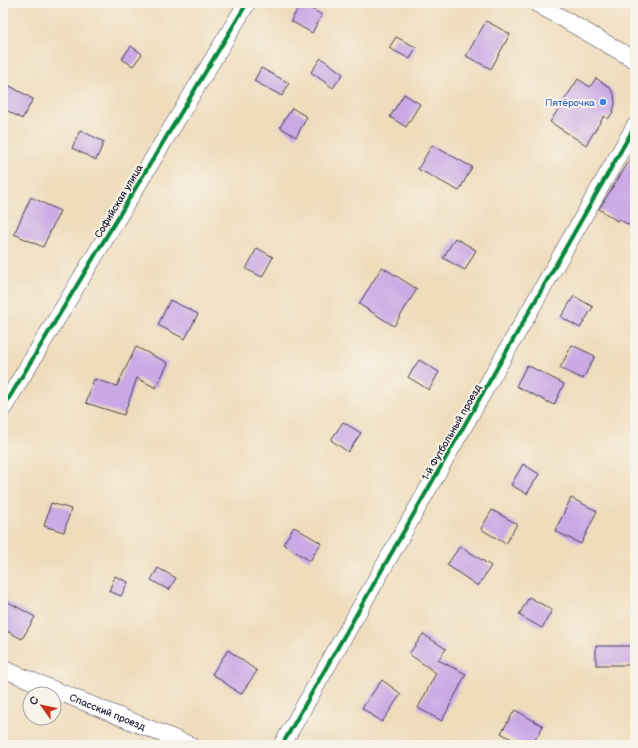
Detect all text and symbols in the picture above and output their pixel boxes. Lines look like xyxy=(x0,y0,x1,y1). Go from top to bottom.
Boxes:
place label: Пятёрочка xyxy=(545,97,595,109)
marker: Пятёрочка xyxy=(598,97,608,107)
street label: Софийская улица xyxy=(92,163,146,240)
street label: 1-й Футбольный проезд xyxy=(420,382,484,483)
north arrow xyxy=(22,686,62,726)
street label: Спасский проезд xyxy=(68,692,147,733)
text: С xyxy=(26,694,42,708)

